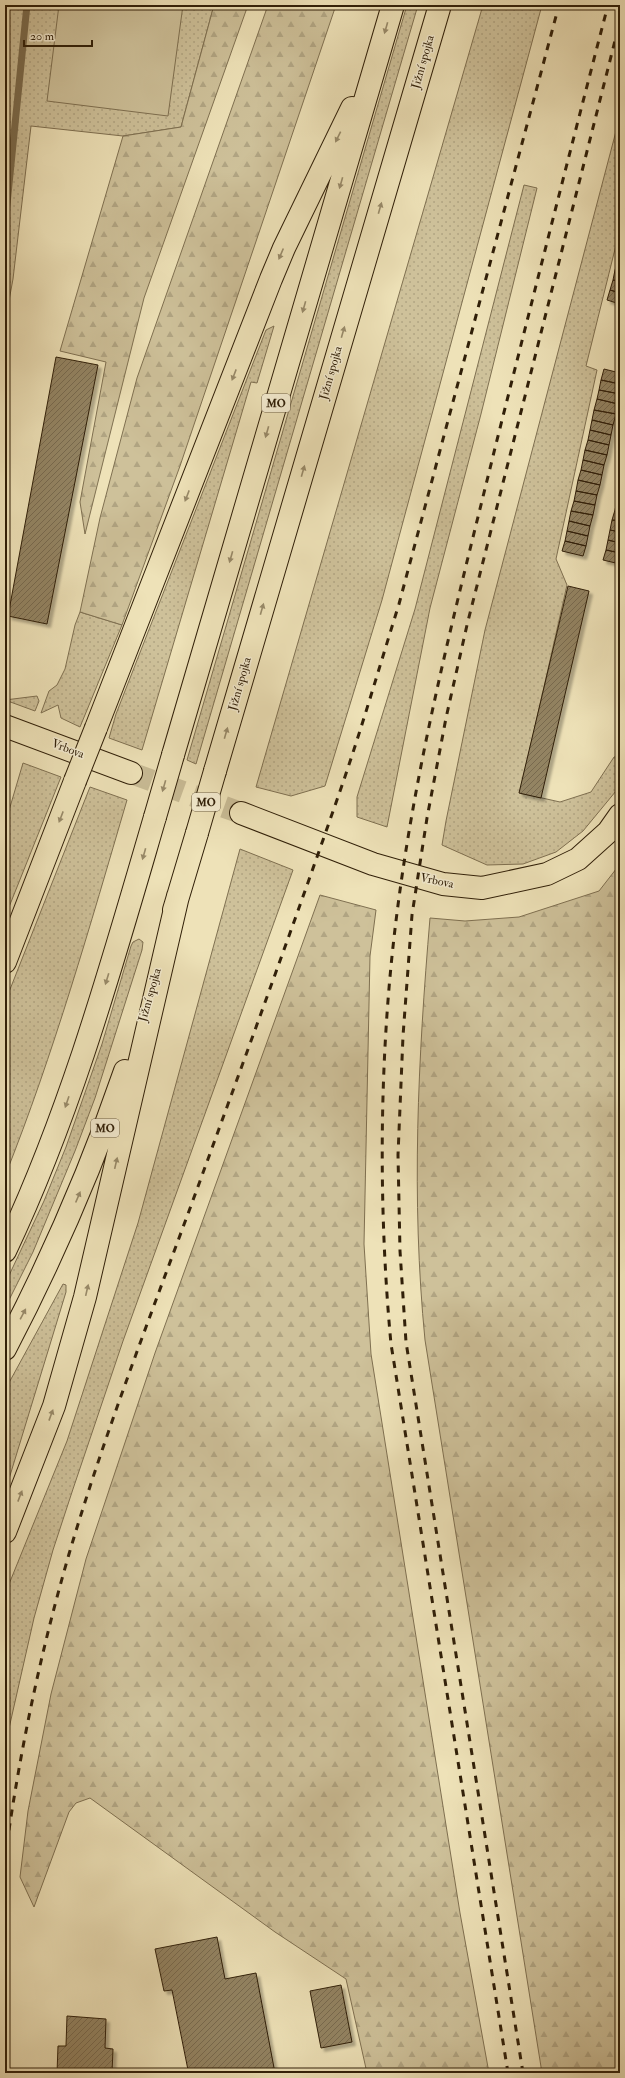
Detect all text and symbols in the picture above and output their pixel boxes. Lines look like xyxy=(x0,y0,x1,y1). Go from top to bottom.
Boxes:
scale bar xyxy=(24,22,92,48)
one-way arrow xyxy=(383,22,389,34)
text: 20 m xyxy=(30,29,55,44)
street label: Jižní spojka xyxy=(408,33,438,91)
one-way arrow xyxy=(335,131,341,142)
one-way arrow xyxy=(337,176,343,189)
one-way arrow xyxy=(377,201,383,213)
one-way arrow xyxy=(278,248,284,260)
one-way arrow xyxy=(301,302,307,314)
one-way arrow xyxy=(340,326,346,338)
street label: Jižní spojka xyxy=(316,344,346,402)
one-way arrow xyxy=(230,369,236,381)
road number: MO xyxy=(262,394,290,412)
one-way arrow xyxy=(264,426,270,438)
one-way arrow xyxy=(300,464,306,476)
one-way arrow xyxy=(183,490,189,502)
one-way arrow xyxy=(228,551,234,563)
one-way arrow xyxy=(259,602,265,614)
street label: Jižní spojka xyxy=(225,655,255,713)
one-way arrow xyxy=(223,727,229,739)
street label: Vrbova xyxy=(50,736,87,762)
one-way arrow xyxy=(161,780,167,792)
road number: MO xyxy=(192,793,220,811)
one-way arrow xyxy=(57,812,63,824)
one-way arrow xyxy=(141,848,147,860)
street label: Vrbova xyxy=(419,870,456,892)
street label: Jižní spojka xyxy=(135,966,165,1024)
one-way arrow xyxy=(104,973,110,985)
one-way arrow xyxy=(63,1097,69,1109)
road number: MO xyxy=(91,1119,119,1137)
one-way arrow xyxy=(114,1157,120,1170)
one-way arrow xyxy=(75,1191,81,1202)
one-way arrow xyxy=(84,1284,90,1296)
one-way arrow xyxy=(20,1308,27,1320)
one-way arrow xyxy=(48,1409,54,1421)
one-way arrow xyxy=(17,1490,23,1502)

